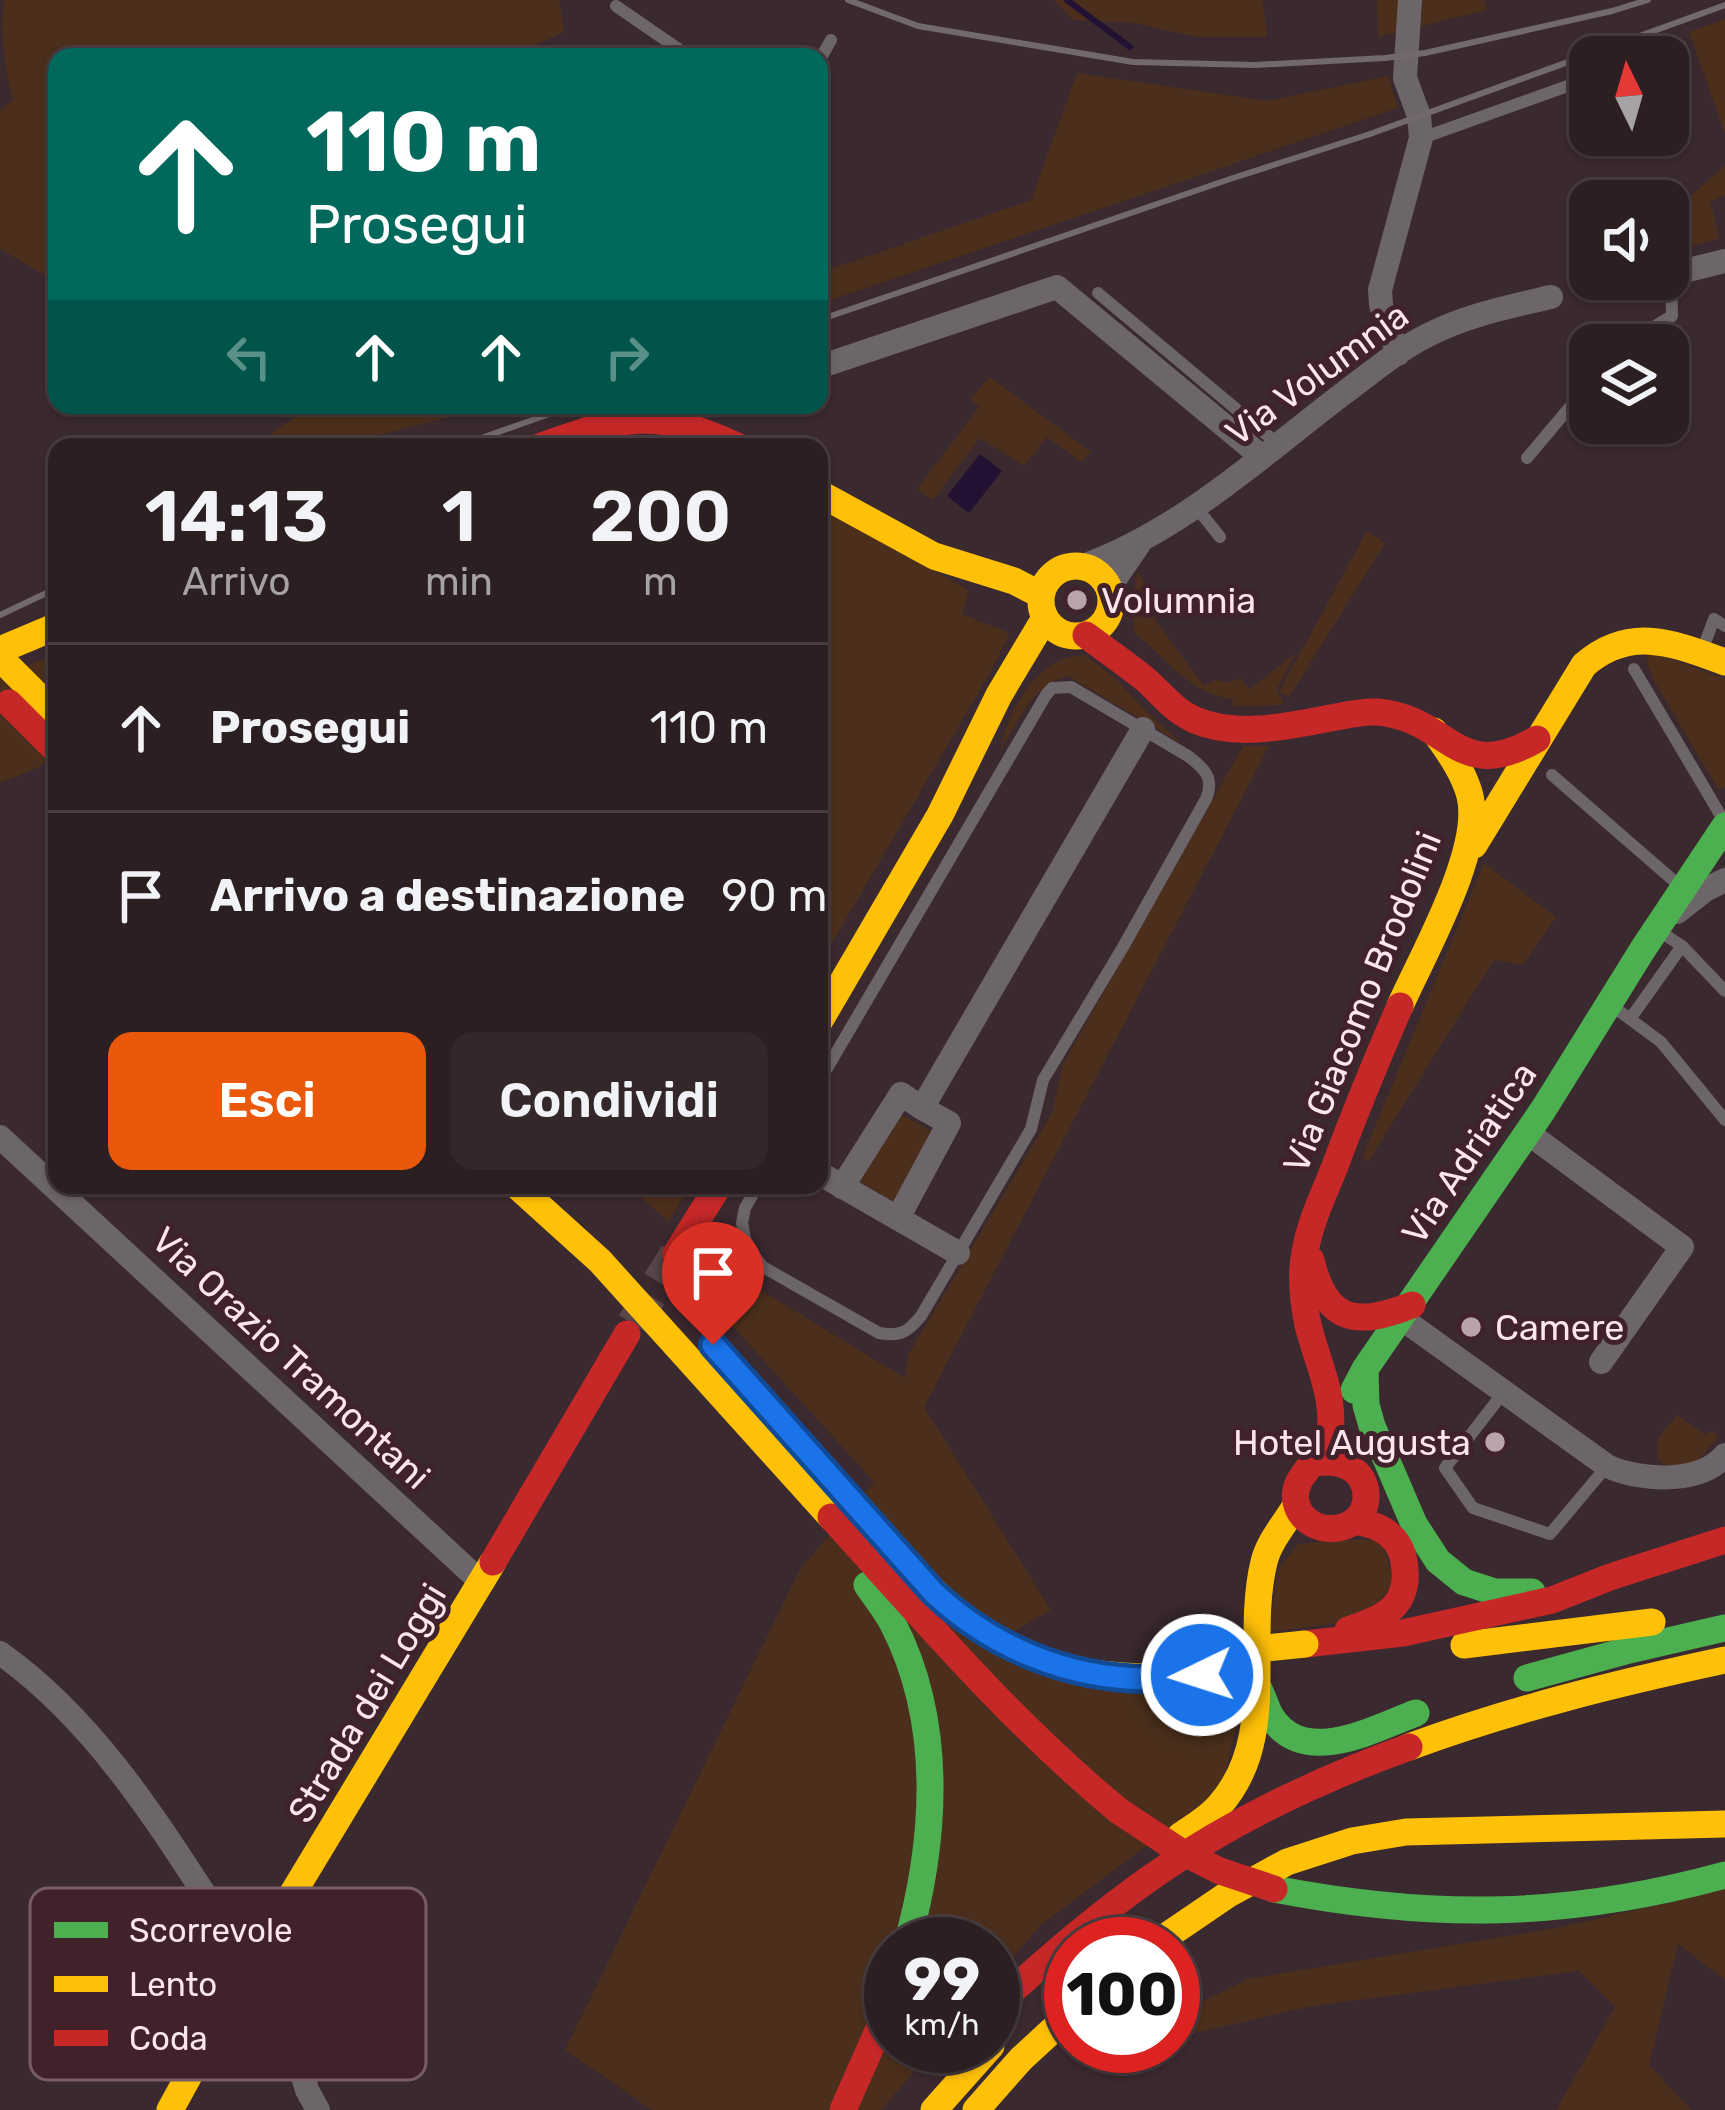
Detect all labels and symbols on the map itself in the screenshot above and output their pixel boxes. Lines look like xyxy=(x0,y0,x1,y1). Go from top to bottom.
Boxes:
north arrow xyxy=(1569,36,1689,156)
street label: Via Volumnia xyxy=(1217,293,1417,455)
place label: Volumnia xyxy=(1101,579,1256,622)
marker: Volumnia xyxy=(1064,587,1090,613)
street label: Via Giacomo Brodolini xyxy=(1274,825,1450,1179)
street label: Via Adriatica xyxy=(1392,1054,1546,1252)
street label: Via Orazio Tramontani xyxy=(143,1218,439,1498)
pin xyxy=(662,1222,764,1345)
place label: Camere xyxy=(1495,1306,1625,1349)
marker: Camere xyxy=(1458,1314,1484,1340)
place label: Hotel Augusta xyxy=(1233,1421,1471,1464)
marker: Hotel Augusta xyxy=(1482,1429,1508,1455)
street label: Strada dei Loggi xyxy=(279,1576,455,1830)
position arrow xyxy=(1139,1612,1265,1738)
legend xyxy=(30,1888,426,2080)
text: Scorrevole xyxy=(129,1911,292,1950)
speed limit sign: 100 xyxy=(1044,1917,1200,2073)
text: Lento xyxy=(129,1965,217,2004)
text: Coda xyxy=(129,2019,208,2058)

